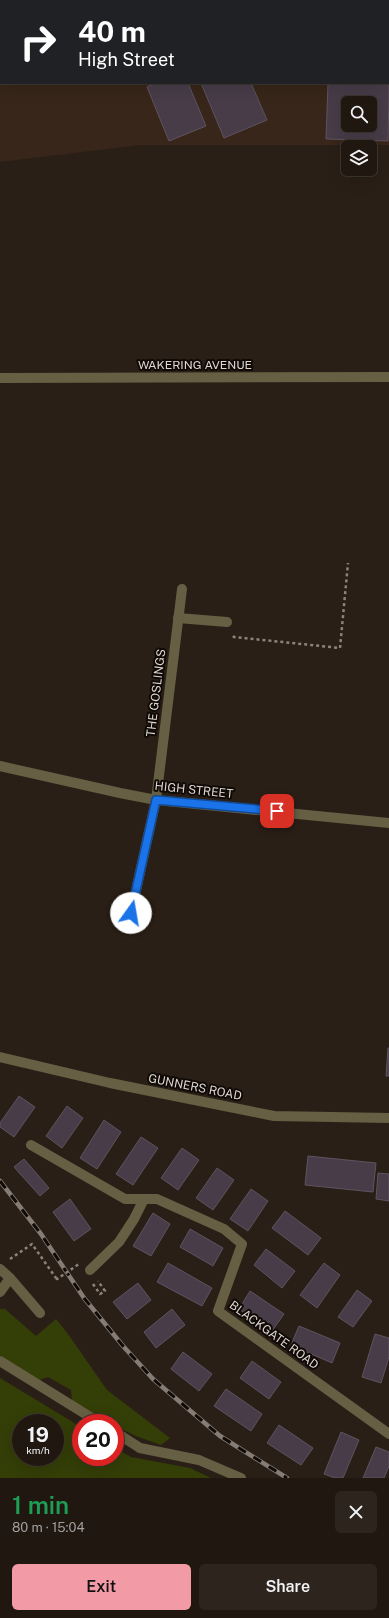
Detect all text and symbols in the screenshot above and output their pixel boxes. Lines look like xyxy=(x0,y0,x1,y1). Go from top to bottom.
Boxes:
text: 40 m xyxy=(78,15,146,48)
icon: right xyxy=(12,16,64,68)
text: High Street xyxy=(78,49,175,70)
map controls xyxy=(341,96,377,176)
button: search xyxy=(341,96,377,132)
button: layers xyxy=(341,140,377,176)
street label: WAKERING AVENUE xyxy=(138,358,252,372)
street label: THE GOSLINGS xyxy=(144,648,168,738)
street label: HIGH STREET xyxy=(154,779,234,801)
pin xyxy=(260,794,294,828)
icon: arrive xyxy=(266,800,288,822)
position arrow xyxy=(110,892,152,934)
street label: GUNNERS ROAD xyxy=(147,1071,243,1103)
street label: BLACKGATE ROAD xyxy=(227,1298,321,1372)
speed limit sign: 20 xyxy=(72,1414,124,1466)
text: 19 xyxy=(27,1423,49,1447)
text: km/h xyxy=(26,1444,50,1456)
text: 1 min xyxy=(12,1491,69,1519)
button: close xyxy=(335,1491,377,1533)
text: 80 m · 15:04 xyxy=(12,1520,85,1535)
button: Exit xyxy=(12,1564,191,1610)
button: Share xyxy=(199,1564,377,1610)

